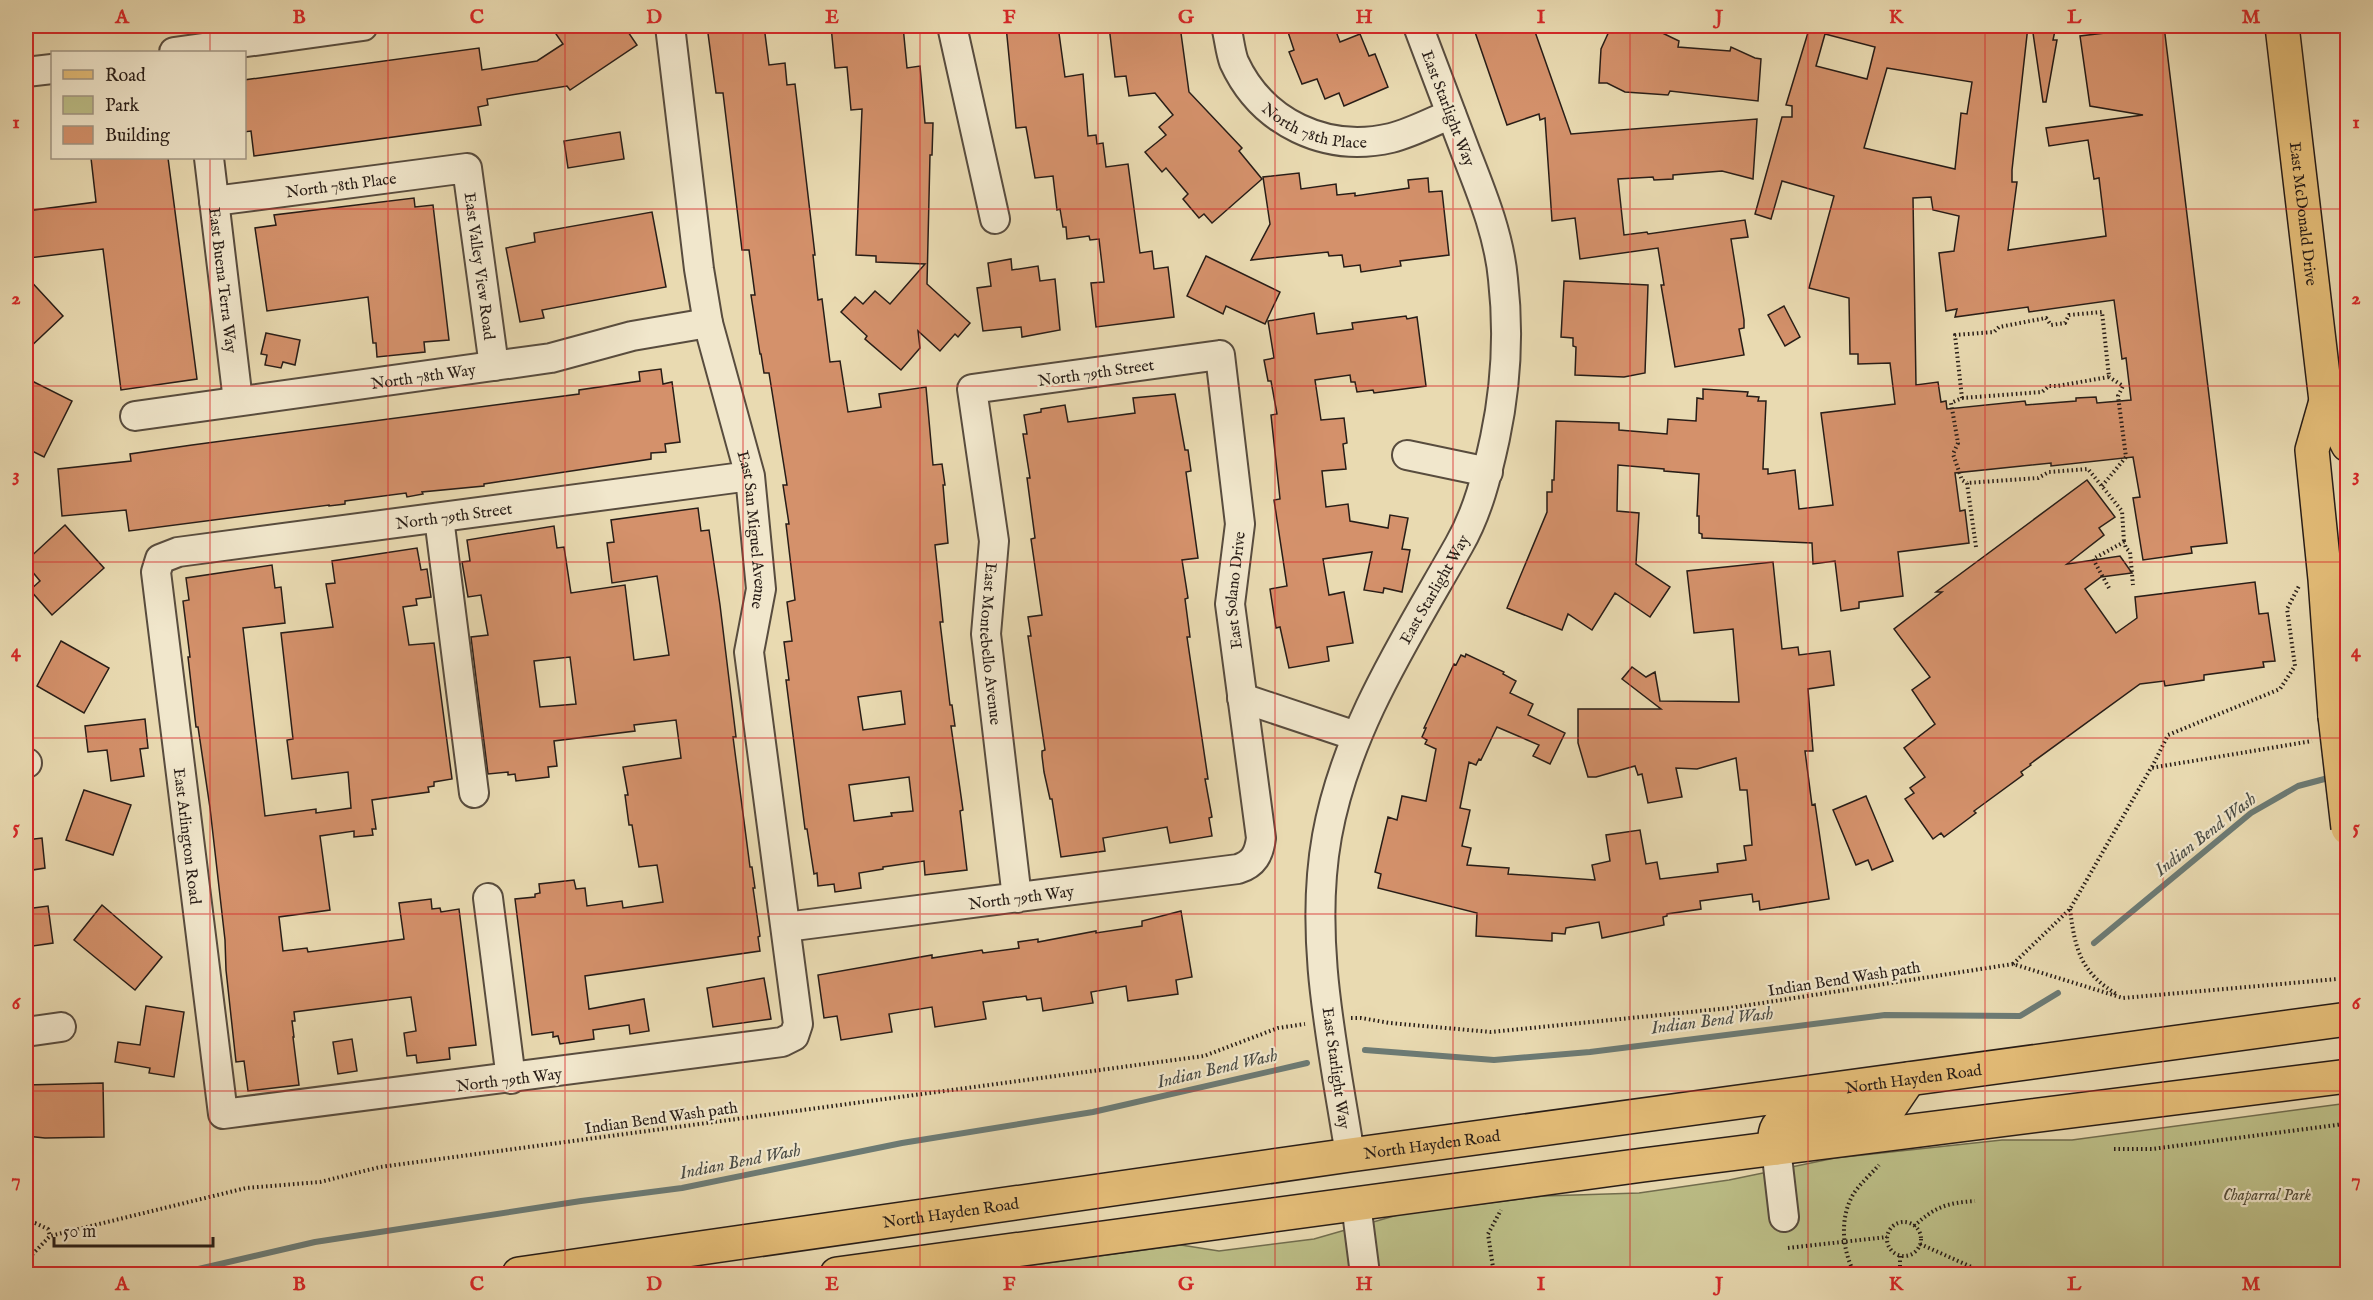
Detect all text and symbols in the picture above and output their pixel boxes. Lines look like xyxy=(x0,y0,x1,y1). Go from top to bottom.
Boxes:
text: A xyxy=(114,5,130,30)
text: B xyxy=(292,5,306,30)
text: C xyxy=(470,5,484,30)
text: D xyxy=(646,5,662,30)
text: E xyxy=(825,5,839,30)
text: F xyxy=(1003,5,1016,30)
text: G xyxy=(1178,5,1195,30)
text: H xyxy=(1355,5,1373,30)
text: I xyxy=(1537,5,1546,30)
text: J xyxy=(1712,5,1724,30)
text: K xyxy=(1889,5,1905,30)
text: L xyxy=(2067,5,2082,30)
text: M xyxy=(2242,5,2261,30)
street label: East Starlight Way xyxy=(1416,48,1479,170)
legend xyxy=(51,51,246,159)
text: Road xyxy=(105,65,146,88)
text: Park xyxy=(105,95,140,118)
street label: North 78th Place xyxy=(1257,99,1367,154)
text: 1 xyxy=(12,110,20,135)
text: 1 xyxy=(2352,110,2360,135)
text: Building xyxy=(105,125,170,148)
street label: East McDonald Drive xyxy=(2284,141,2320,287)
street label: North 78th Place xyxy=(285,169,398,204)
street label: East Valley View Road xyxy=(458,191,498,342)
street label: East Buena Terra Way xyxy=(203,206,240,354)
text: 2 xyxy=(11,286,21,311)
text: 2 xyxy=(2351,286,2361,311)
street label: North 79th Street xyxy=(1037,356,1156,392)
street label: North 78th Way xyxy=(370,361,477,395)
street label: East San Miguel Avenue xyxy=(731,449,770,611)
text: 3 xyxy=(12,463,20,488)
text: 3 xyxy=(2352,463,2360,488)
street label: North 79th Street xyxy=(395,500,514,535)
street label: East Solano Drive xyxy=(1221,530,1251,650)
street label: East Starlight Way xyxy=(1396,532,1475,648)
street label: East Montebello Avenue xyxy=(974,562,1005,726)
text: 4 xyxy=(11,639,22,664)
text: 4 xyxy=(2351,639,2362,664)
street label: East Arlington Road xyxy=(168,767,204,906)
water label: Indian Bend Wash xyxy=(2150,788,2262,883)
text: 5 xyxy=(12,815,20,840)
text: 5 xyxy=(2352,815,2360,840)
street label: North 79th Way xyxy=(967,882,1075,916)
street label: Indian Bend Wash path xyxy=(1767,958,1922,1002)
text: 6 xyxy=(12,991,22,1016)
text: 6 xyxy=(2352,991,2362,1016)
water label: Indian Bend Wash xyxy=(1649,1003,1775,1041)
street label: East Starlight Way xyxy=(1317,1006,1353,1131)
water label: Indian Bend Wash xyxy=(1154,1044,1280,1095)
street label: North Hayden Road xyxy=(1844,1061,1984,1099)
street label: North 79th Way xyxy=(455,1065,563,1097)
street label: Indian Bend Wash path xyxy=(584,1098,739,1140)
street label: North Hayden Road xyxy=(1363,1127,1502,1165)
water label: Indian Bend Wash xyxy=(677,1139,803,1186)
text: 7 xyxy=(11,1168,21,1193)
text: 7 xyxy=(2351,1168,2361,1193)
park label: Chaparral Park xyxy=(2223,1186,2312,1206)
street label: North Hayden Road xyxy=(881,1194,1021,1234)
scale bar xyxy=(54,1210,213,1248)
text: 50 m xyxy=(63,1221,96,1244)
text: A xyxy=(114,1272,130,1297)
text: B xyxy=(292,1272,306,1297)
text: C xyxy=(470,1272,484,1297)
text: D xyxy=(646,1272,662,1297)
text: E xyxy=(825,1272,839,1297)
text: F xyxy=(1003,1272,1016,1297)
text: G xyxy=(1178,1272,1195,1297)
text: H xyxy=(1355,1272,1373,1297)
text: I xyxy=(1537,1272,1546,1297)
text: J xyxy=(1712,1272,1724,1297)
text: K xyxy=(1889,1272,1905,1297)
text: L xyxy=(2067,1272,2082,1297)
text: M xyxy=(2242,1272,2261,1297)

